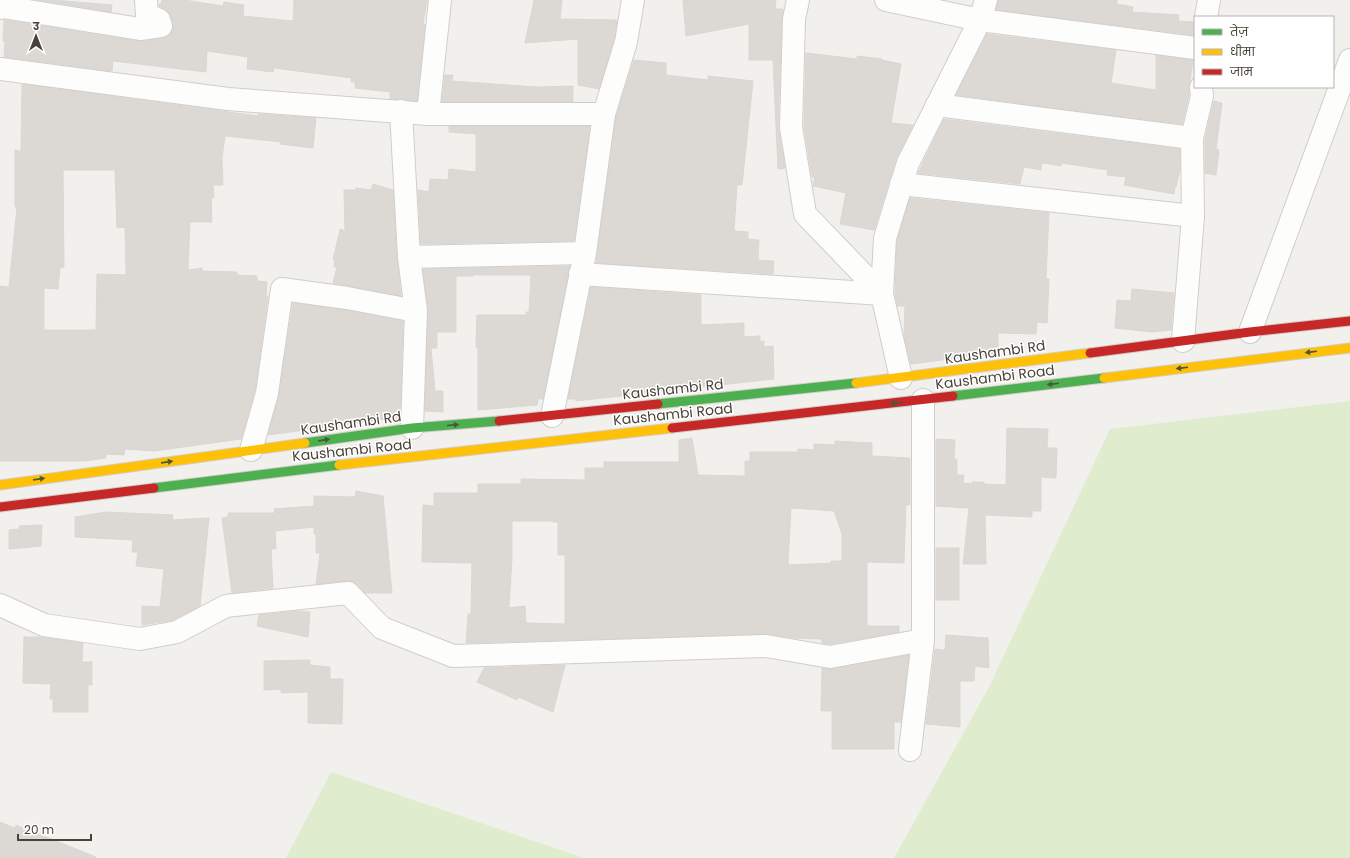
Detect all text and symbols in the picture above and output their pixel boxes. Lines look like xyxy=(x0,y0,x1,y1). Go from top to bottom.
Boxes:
north arrow xyxy=(16,16,56,56)
legend xyxy=(1194,16,1334,88)
text: उ xyxy=(32,18,40,34)
text: तेज़ xyxy=(1229,23,1249,40)
text: धीमा xyxy=(1230,43,1256,60)
text: जाम xyxy=(1229,63,1254,80)
street label: Kaushambi Rd xyxy=(943,335,1047,369)
one-way arrow xyxy=(1305,349,1317,356)
street label: Kaushambi Road xyxy=(934,360,1056,394)
one-way arrow xyxy=(1176,365,1188,371)
street label: Kaushambi Rd xyxy=(621,374,725,404)
one-way arrow xyxy=(1047,381,1059,387)
street label: Kaushambi Road xyxy=(612,398,734,430)
one-way arrow xyxy=(890,400,902,406)
street label: Kaushambi Rd xyxy=(299,406,403,440)
one-way arrow xyxy=(447,421,459,428)
street label: Kaushambi Road xyxy=(291,434,413,466)
one-way arrow xyxy=(318,437,330,443)
one-way arrow xyxy=(161,459,174,465)
one-way arrow xyxy=(33,476,45,482)
scale bar xyxy=(18,816,91,842)
text: 20 m xyxy=(24,821,54,838)

